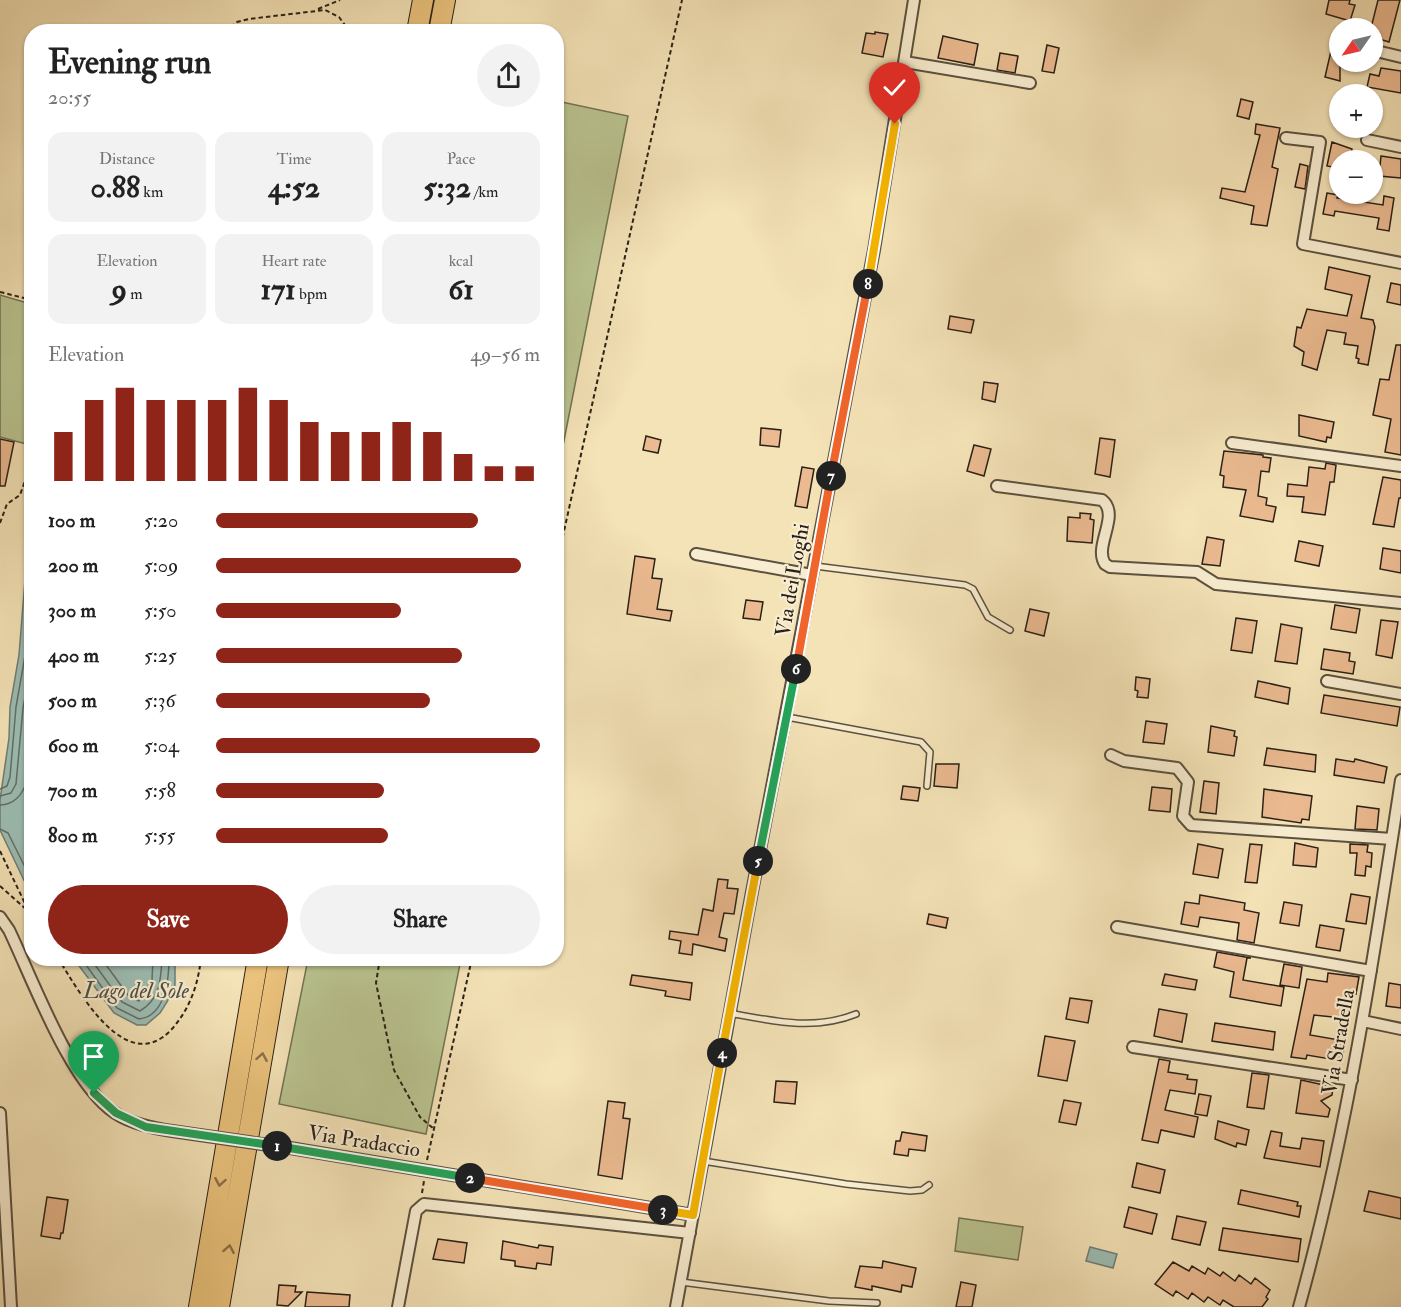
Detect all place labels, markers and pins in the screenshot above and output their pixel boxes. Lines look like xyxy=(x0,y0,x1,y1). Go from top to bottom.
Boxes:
pin xyxy=(869,62,920,124)
pin: 8 xyxy=(853,269,883,299)
pin: 7 xyxy=(816,461,846,491)
pin: 6 xyxy=(781,654,811,684)
pin: 5 xyxy=(743,846,773,876)
pin xyxy=(68,1031,119,1093)
pin: 4 xyxy=(707,1038,737,1068)
pin: 1 xyxy=(262,1131,292,1161)
pin: 2 xyxy=(455,1163,485,1193)
pin: 3 xyxy=(648,1195,678,1225)

